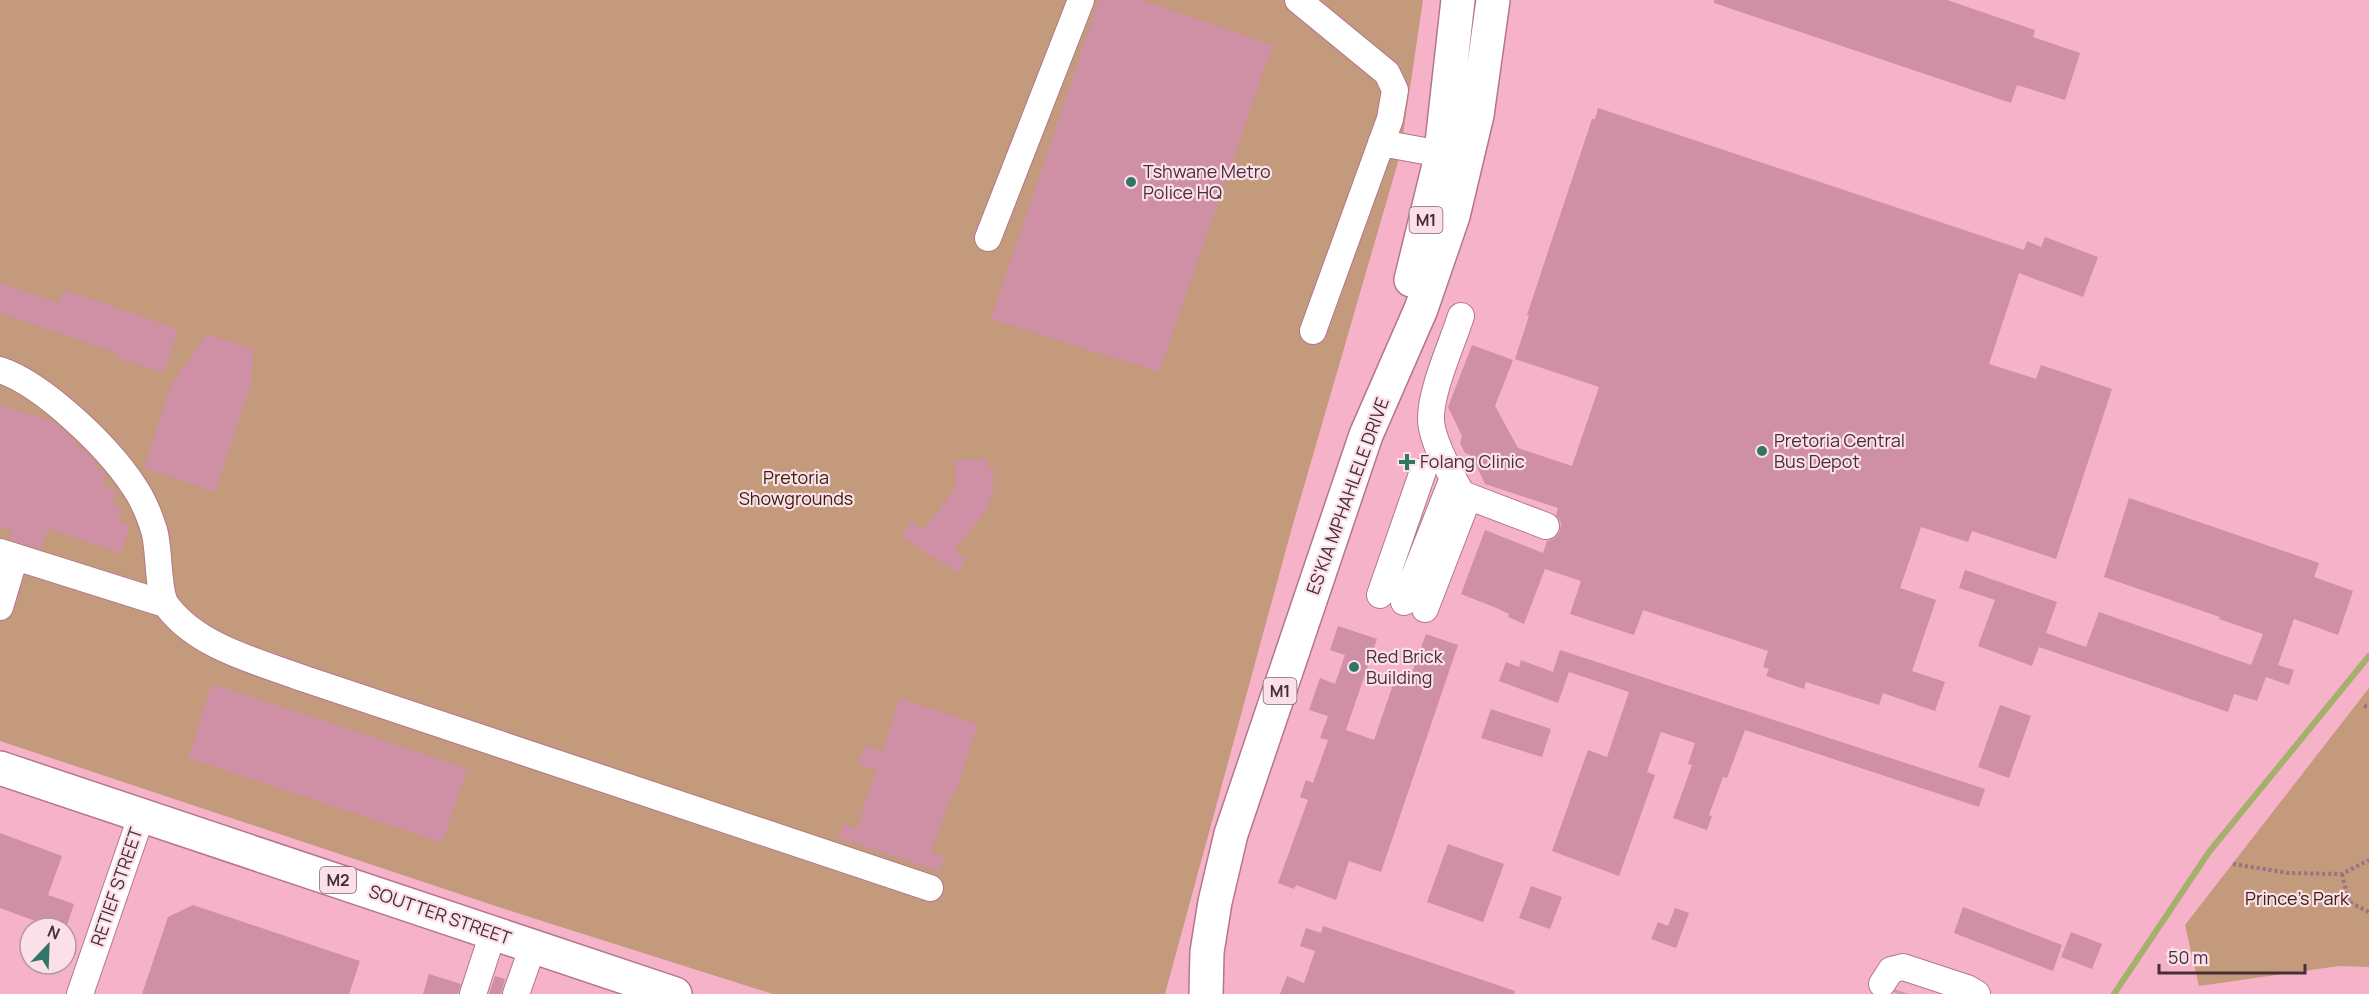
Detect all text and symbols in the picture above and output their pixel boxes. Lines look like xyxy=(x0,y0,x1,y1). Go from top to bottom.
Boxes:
place label: Tshwane Metro Police HQ xyxy=(1143,159,1271,204)
marker: Tshwane Metro Police HQ xyxy=(1124,175,1138,189)
road number: M1 xyxy=(1410,207,1442,233)
street label: ES'KIA MPHAHLELE DRIVE xyxy=(1300,394,1394,597)
place label: Pretoria Central Bus Depot xyxy=(1774,428,1905,473)
marker: Pretoria Central Bus Depot xyxy=(1755,444,1769,458)
place label: Folang Clinic xyxy=(1420,449,1525,473)
marker: Folang Clinic xyxy=(1398,453,1416,471)
park label: Pretoria Showgrounds xyxy=(739,465,853,510)
place label: Red Brick Building xyxy=(1366,644,1444,689)
marker: Red Brick Building xyxy=(1347,660,1361,674)
road number: M1 xyxy=(1264,678,1296,704)
street label: RETIEF STREET xyxy=(85,824,148,949)
road number: M2 xyxy=(320,867,356,893)
street label: SOUTTER STREET xyxy=(366,878,515,950)
park label: Prince's Park xyxy=(2245,886,2350,910)
north arrow xyxy=(18,916,78,976)
text: N xyxy=(44,920,63,945)
scale bar xyxy=(2159,937,2304,975)
text: 50 m xyxy=(2168,945,2208,969)

